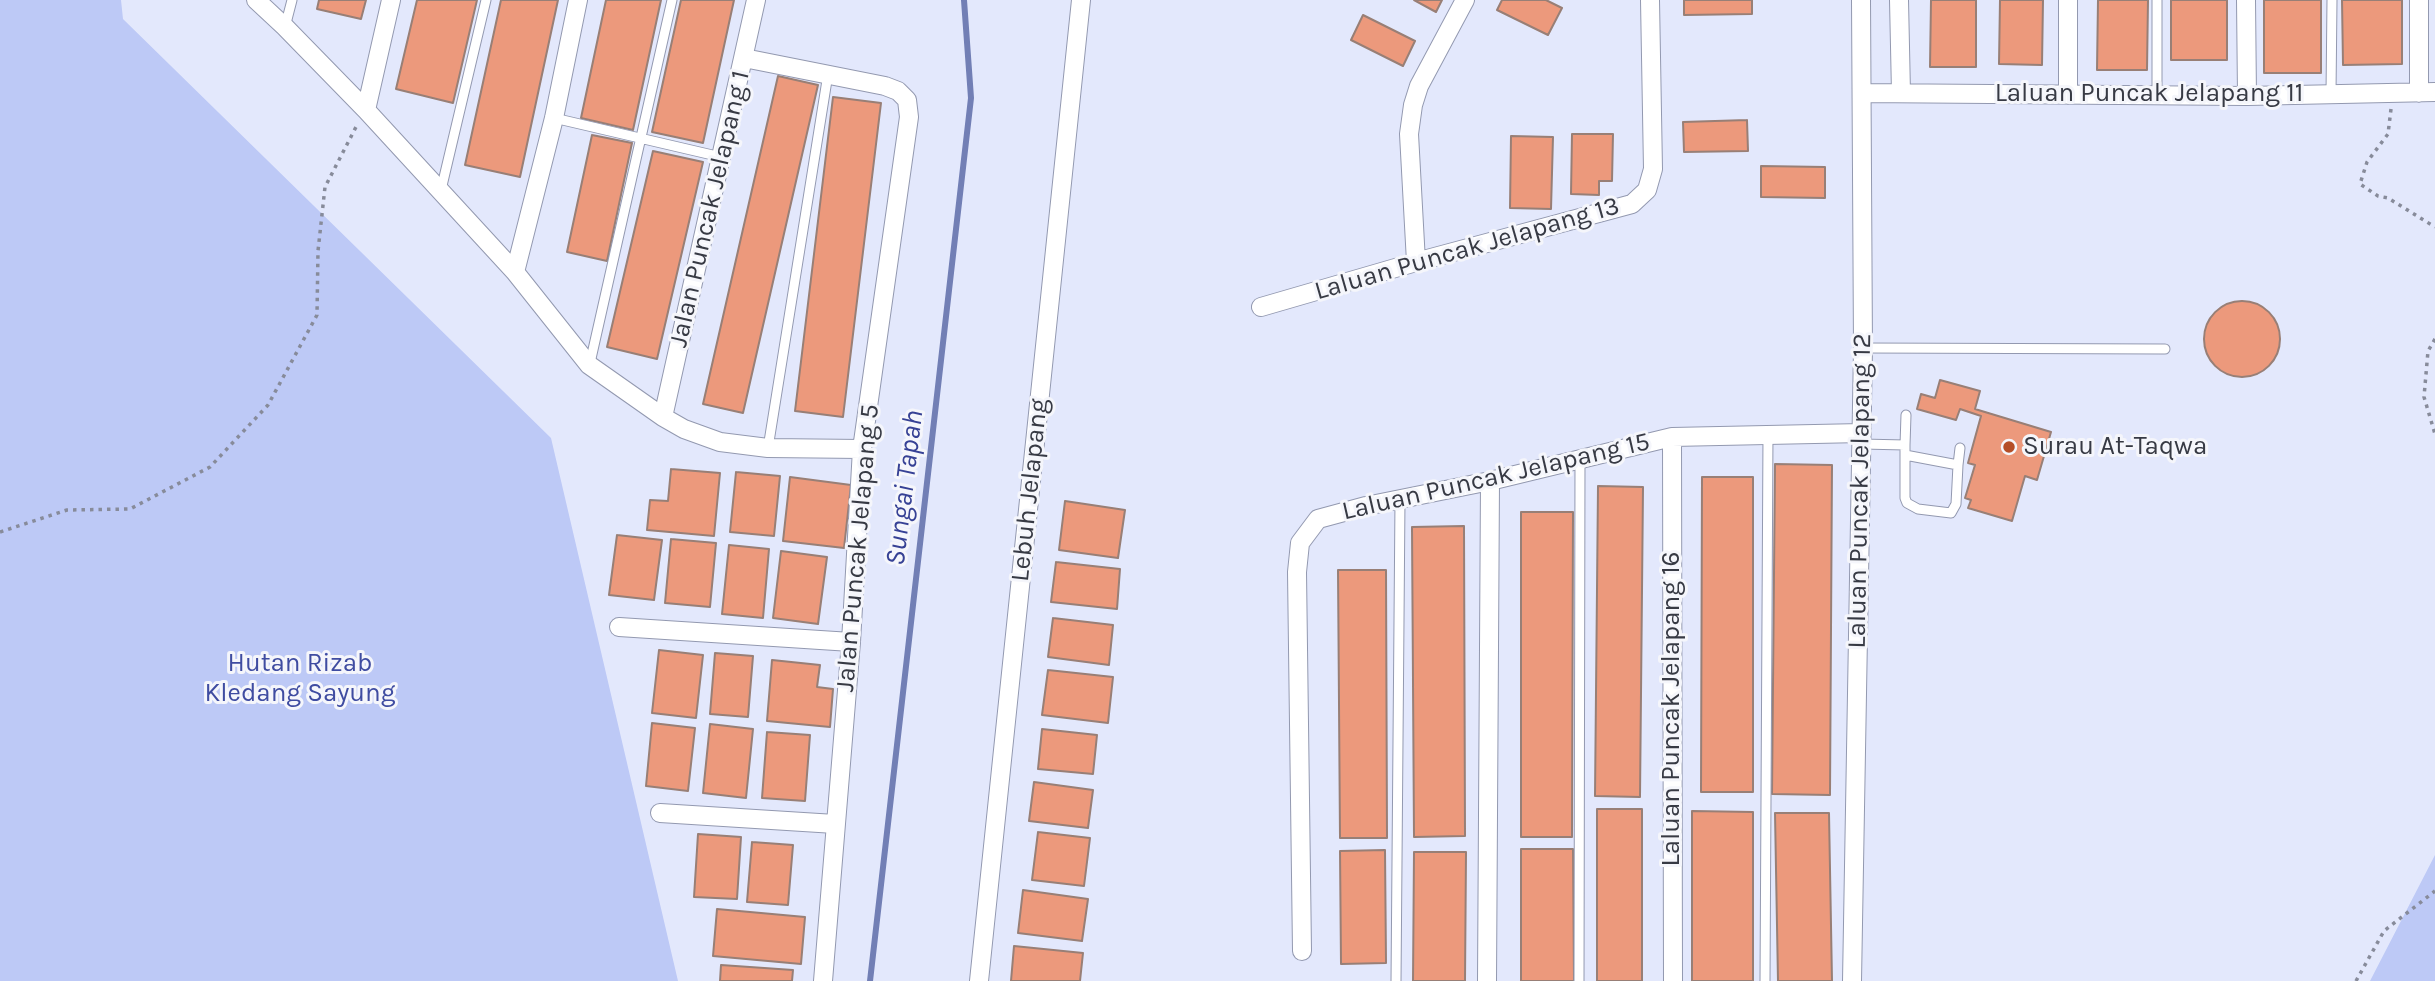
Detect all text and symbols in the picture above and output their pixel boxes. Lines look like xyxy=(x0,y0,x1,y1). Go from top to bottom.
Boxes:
street label: Jalan Puncak Jelapang 1 xyxy=(663,68,757,350)
street label: Laluan Puncak Jelapang 11 xyxy=(1995,78,2303,110)
street label: Laluan Puncak Jelapang 13 xyxy=(1311,191,1623,307)
street label: Laluan Puncak Jelapang 12 xyxy=(1842,333,1878,649)
street label: Lebuh Jelapang xyxy=(1005,397,1055,583)
street label: Jalan Puncak Jelapang 5 xyxy=(830,403,886,693)
water label: Sungai Tapah xyxy=(879,408,931,568)
street label: Laluan Puncak Jelapang 15 xyxy=(1339,426,1653,528)
place label: Surau At-Taqwa xyxy=(2023,431,2207,463)
marker: Surau At-Taqwa xyxy=(2001,439,2017,455)
street label: Laluan Puncak Jelapang 16 xyxy=(1656,551,1688,867)
park label: Hutan Rizab Kledang Sayung xyxy=(205,648,395,710)

